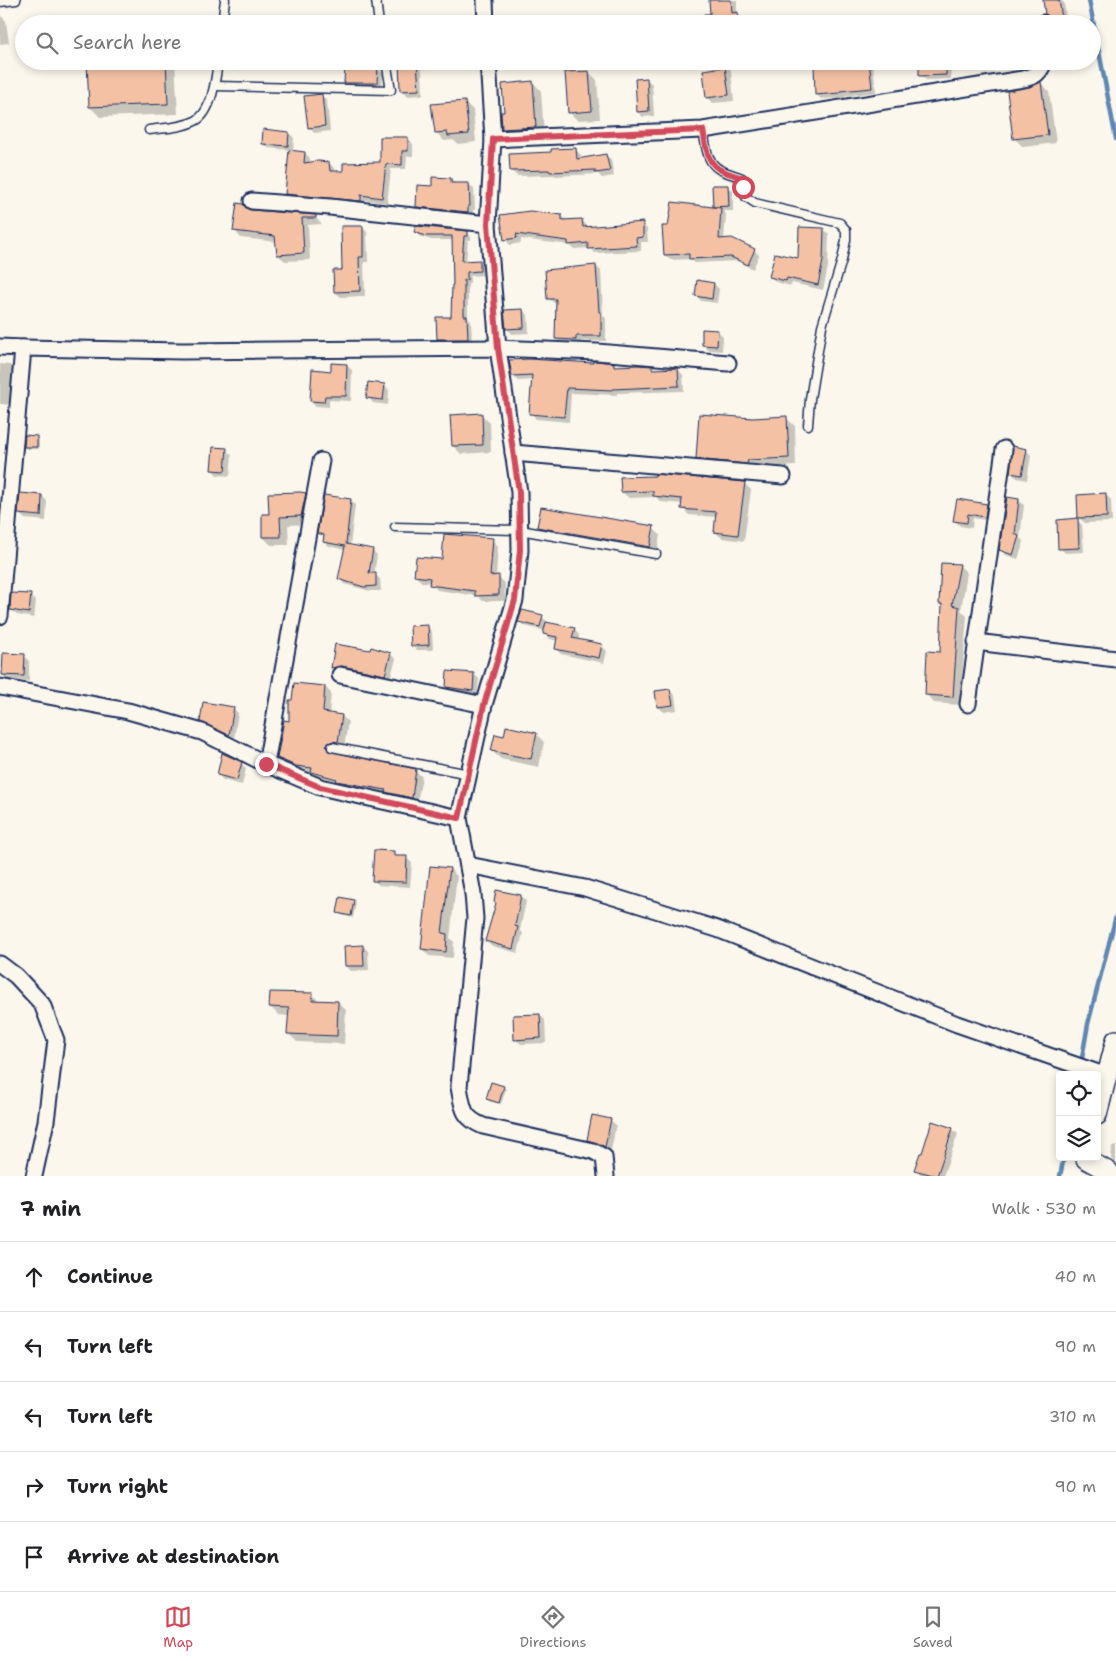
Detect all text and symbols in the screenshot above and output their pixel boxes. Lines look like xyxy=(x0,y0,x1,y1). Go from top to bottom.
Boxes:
search box xyxy=(15,15,1101,70)
icon: search xyxy=(33,29,61,57)
text: Search here xyxy=(73,30,182,55)
route start xyxy=(732,176,755,199)
route end xyxy=(255,753,278,776)
map controls xyxy=(1056,1071,1101,1161)
button: locate xyxy=(1056,1071,1101,1116)
button: layers xyxy=(1056,1116,1101,1161)
text: 7 min xyxy=(20,1195,81,1223)
text: Walk · 530 m xyxy=(992,1198,1096,1219)
icon: ahead xyxy=(20,1263,48,1291)
text: Continue xyxy=(67,1264,153,1289)
text: 40 m xyxy=(1054,1266,1096,1287)
icon: left xyxy=(20,1333,48,1361)
text: Turn left xyxy=(67,1334,153,1359)
text: 90 m xyxy=(1055,1336,1096,1357)
icon: left xyxy=(20,1403,48,1431)
text: Turn left xyxy=(67,1404,153,1429)
text: 310 m xyxy=(1049,1406,1096,1427)
icon: right xyxy=(20,1473,48,1501)
text: Turn right xyxy=(67,1474,168,1499)
text: 90 m xyxy=(1055,1476,1096,1497)
icon: arrive xyxy=(20,1543,48,1571)
text: Arrive at destination xyxy=(67,1544,279,1569)
tab: Map xyxy=(163,1603,193,1651)
tab: Directions xyxy=(520,1603,587,1651)
tab: Saved xyxy=(913,1603,953,1651)

